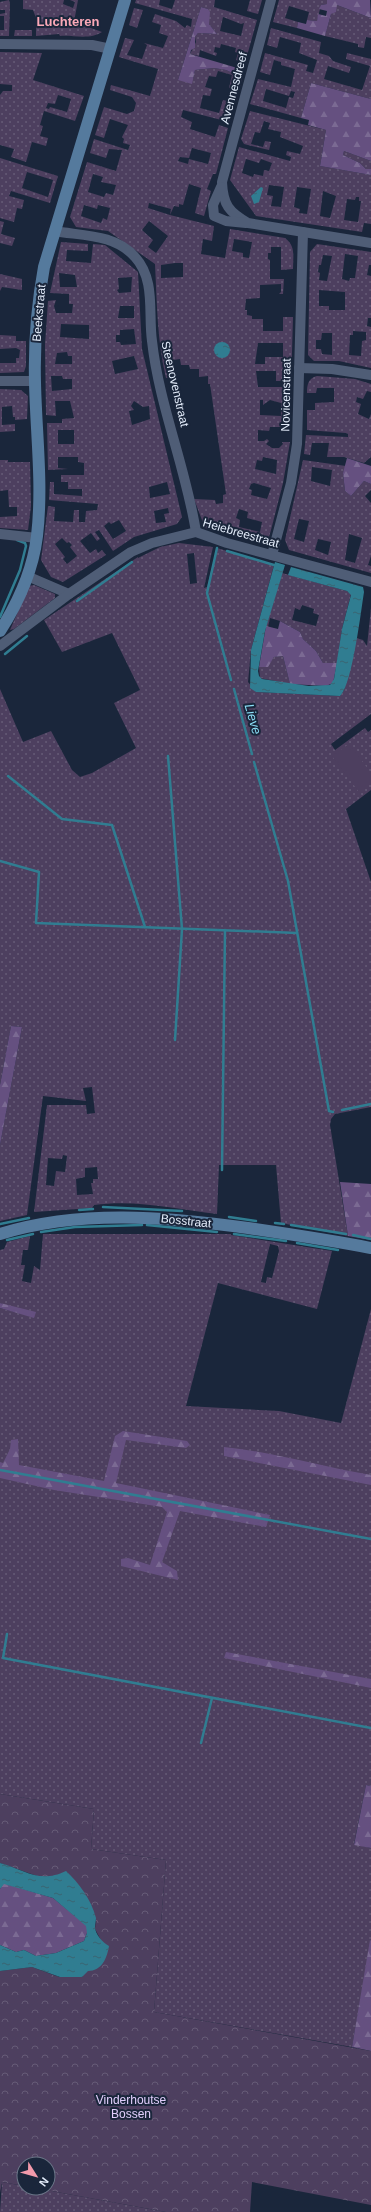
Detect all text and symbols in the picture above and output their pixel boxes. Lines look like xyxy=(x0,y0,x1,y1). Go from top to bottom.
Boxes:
district label: Luchteren xyxy=(37,14,99,29)
street label: Avennesdreef xyxy=(218,50,250,125)
street label: Beekstraat xyxy=(30,283,49,342)
street label: Steenovenstraat xyxy=(158,340,192,429)
street label: Novicenstraat xyxy=(278,358,294,432)
street label: Heiebreestraat xyxy=(201,515,281,551)
water label: Lieve xyxy=(242,702,264,736)
street label: Bosstraat xyxy=(160,1211,213,1231)
park label: Vinderhoutse Bossen xyxy=(96,2093,167,2121)
north arrow xyxy=(16,2156,56,2196)
text: N xyxy=(37,2175,51,2189)

